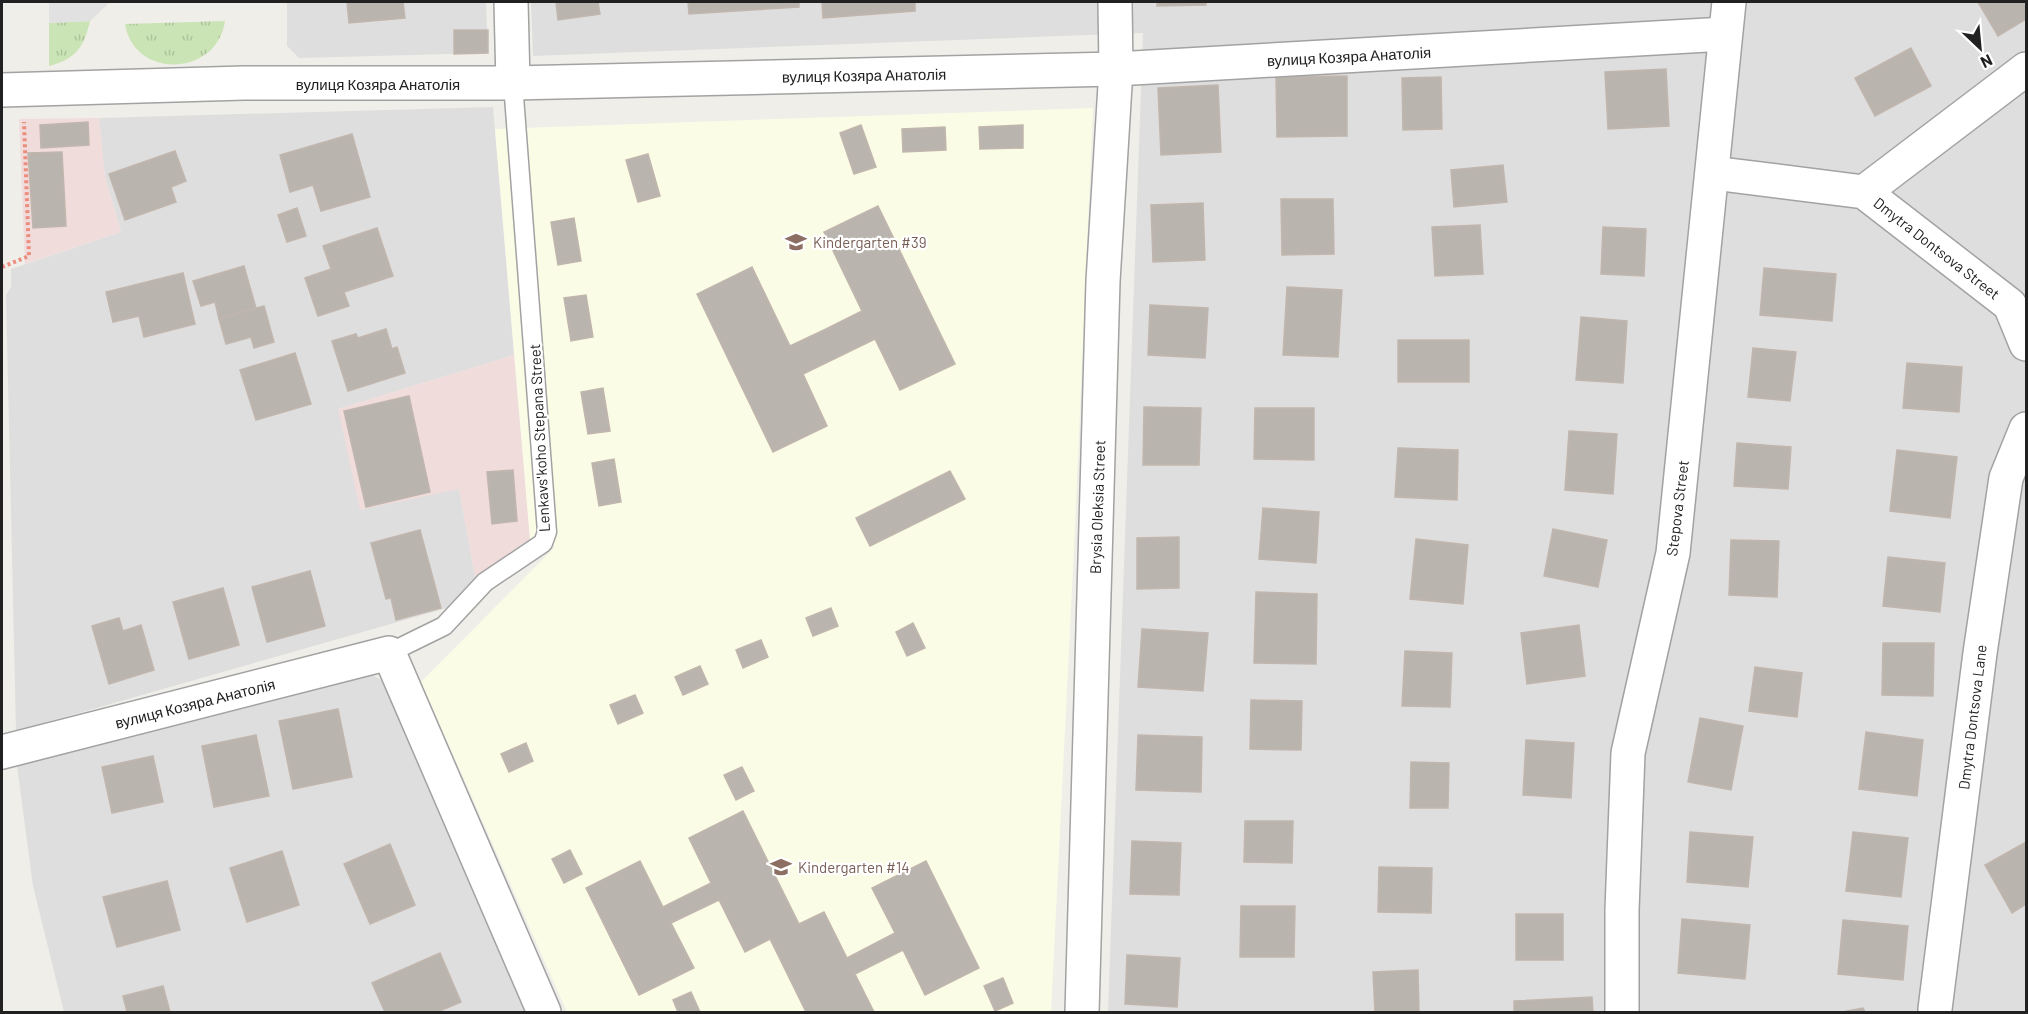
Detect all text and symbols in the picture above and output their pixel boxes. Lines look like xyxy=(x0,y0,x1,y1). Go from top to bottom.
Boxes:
north arrow xyxy=(1950,18,2010,78)
street label: вулиця Козяра Анатолія xyxy=(1266,43,1432,69)
text: N xyxy=(1978,51,1996,73)
street label: вулиця Козяра Анатолія xyxy=(782,65,946,85)
street label: вулиця Козяра Анатолія xyxy=(296,75,460,93)
street label: Dmytra Dontsova Street xyxy=(1871,193,2003,303)
school or university icon: Kindergarten #39 xyxy=(784,230,808,254)
place label: Kindergarten #39 xyxy=(813,233,927,251)
street label: Lenkavsʹkoho Stepana Street xyxy=(525,343,553,533)
street label: Brysia Oleksia Street xyxy=(1086,440,1108,574)
street label: Stepova Street xyxy=(1662,459,1692,557)
street label: Dmytra Dontsova Lane xyxy=(1954,644,1990,790)
street label: вулиця Козяра Анатолія xyxy=(113,674,277,732)
school or university icon: Kindergarten #14 xyxy=(769,855,793,879)
place label: Kindergarten #14 xyxy=(798,858,910,876)

